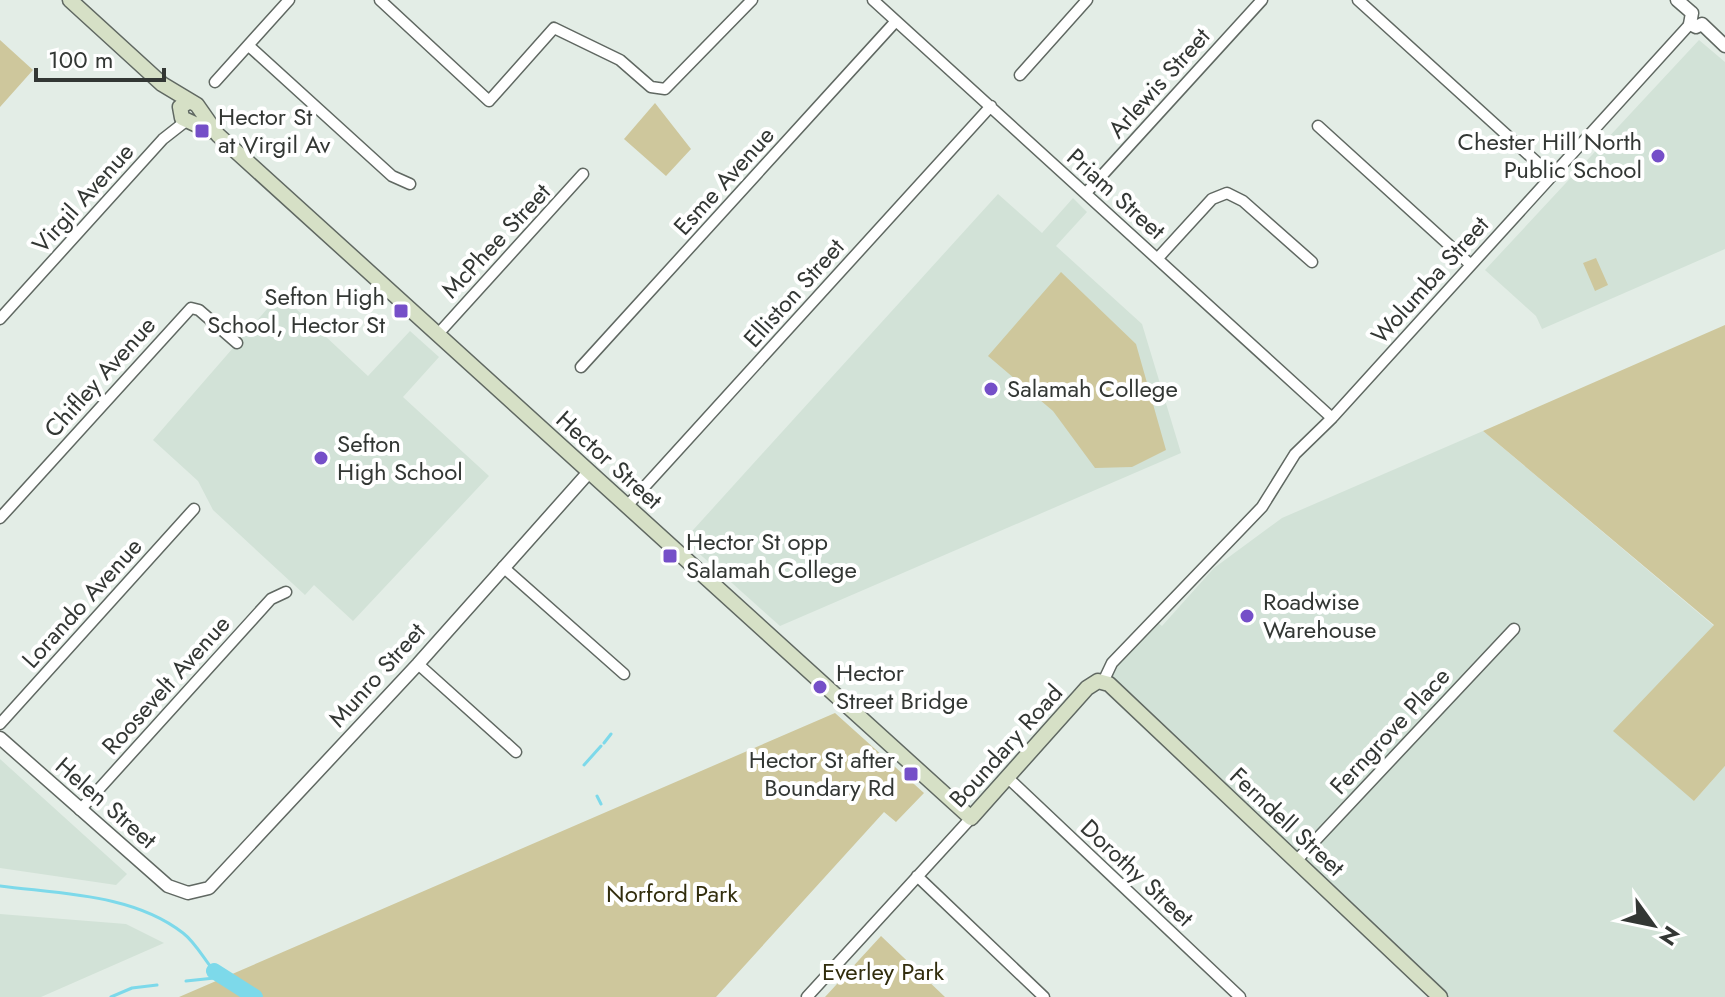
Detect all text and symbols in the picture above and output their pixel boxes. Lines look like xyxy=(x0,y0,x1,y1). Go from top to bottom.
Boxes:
street label: Arlewis Street xyxy=(1099,19,1218,146)
scale bar xyxy=(36,32,164,82)
text: 100 m xyxy=(48,42,114,77)
place label: Hector St at Virgil Av xyxy=(218,99,331,162)
street label: Esme Avenue xyxy=(665,118,782,243)
marker: Hector St at Virgil Av xyxy=(193,122,211,140)
place label: Chester Hill North Public School xyxy=(1457,124,1642,187)
street label: Virgil Avenue xyxy=(24,135,142,260)
street label: Priam Street xyxy=(1059,140,1174,248)
marker: Chester Hill North Public School xyxy=(1649,147,1667,165)
street label: McPhee Street xyxy=(433,175,558,306)
street label: Wolumba Street xyxy=(1363,208,1497,351)
street label: Elliston Street xyxy=(735,230,852,355)
place label: Sefton High School, Hector St xyxy=(207,279,385,342)
marker: Sefton High School, Hector St xyxy=(392,302,410,320)
street label: Chifley Avenue xyxy=(36,308,164,445)
place label: Salamah College xyxy=(1007,371,1178,406)
marker: Salamah College xyxy=(982,380,1000,398)
street label: Hector Street xyxy=(548,402,670,517)
place label: Sefton High School xyxy=(337,426,463,489)
marker: Sefton High School xyxy=(312,449,330,467)
place label: Hector St opp Salamah College xyxy=(686,524,857,587)
street label: Lorando Avenue xyxy=(13,530,150,676)
marker: Hector St opp Salamah College xyxy=(661,547,679,565)
place label: Roadwise Warehouse xyxy=(1263,584,1376,647)
street label: Roosevelt Avenue xyxy=(93,607,238,762)
marker: Roadwise Warehouse xyxy=(1238,607,1256,625)
street label: Munro Street xyxy=(320,614,433,735)
place label: Hector Street Bridge xyxy=(836,655,968,718)
street label: Ferngrove Place xyxy=(1321,659,1458,802)
street label: Boundary Road xyxy=(941,676,1071,815)
marker: Hector Street Bridge xyxy=(811,678,829,696)
place label: Hector St after Boundary Rd xyxy=(749,742,896,805)
street label: Helen Street xyxy=(48,749,165,857)
street label: Ferndell Street xyxy=(1222,759,1353,884)
marker: Hector St after Boundary Rd xyxy=(902,765,920,783)
street label: Dorothy Street xyxy=(1073,811,1202,935)
park label: Norford Park xyxy=(606,876,738,911)
north arrow xyxy=(1613,885,1693,965)
text: N xyxy=(1652,920,1688,952)
park label: Everley Park xyxy=(822,954,944,989)

